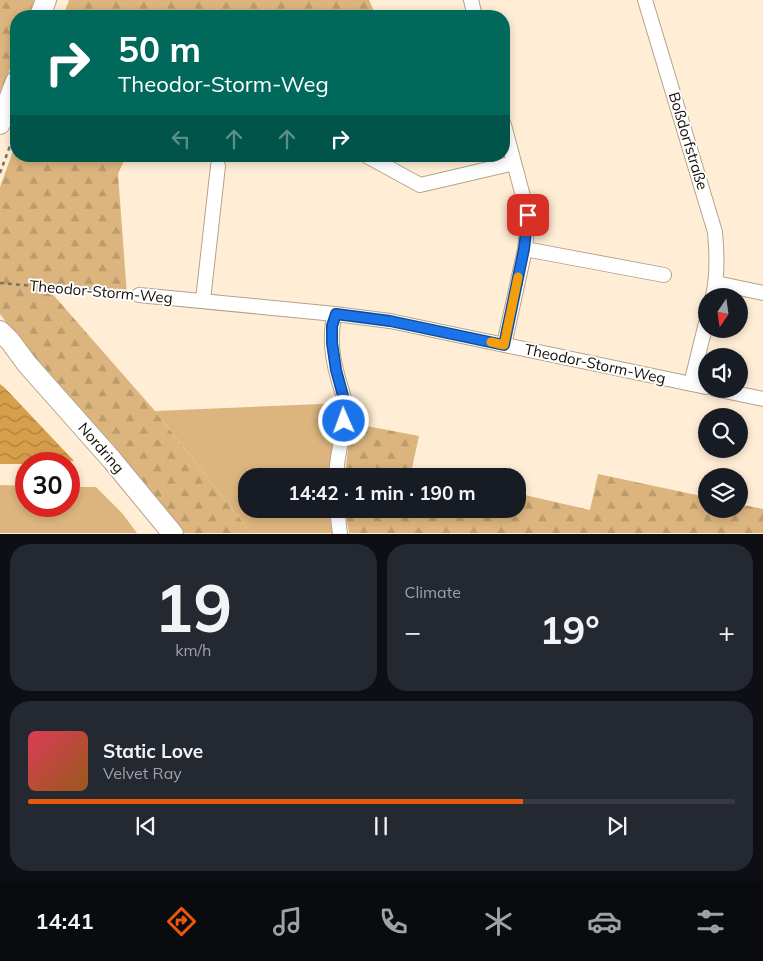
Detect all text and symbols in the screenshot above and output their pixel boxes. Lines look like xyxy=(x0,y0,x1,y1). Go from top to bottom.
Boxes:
text: 50 m xyxy=(118,27,201,71)
icon: right xyxy=(35,30,100,95)
text: Theodor-Storm-Weg xyxy=(118,70,329,98)
street label: Boßdorfstraße xyxy=(665,90,712,192)
icon: left xyxy=(167,125,195,153)
icon: ahead xyxy=(220,125,248,153)
icon: ahead xyxy=(273,125,301,153)
icon: right xyxy=(326,125,354,153)
pin xyxy=(507,194,549,236)
icon: arrive xyxy=(514,201,542,229)
street label: Theodor-Storm-Weg xyxy=(29,276,173,307)
north arrow xyxy=(698,288,748,338)
map controls xyxy=(698,288,748,518)
street label: Theodor-Storm-Weg xyxy=(523,339,667,388)
button: sound xyxy=(698,348,748,398)
position arrow xyxy=(317,394,369,446)
button: search xyxy=(698,408,748,458)
street label: Nordring xyxy=(74,418,129,477)
speed limit sign: 30 xyxy=(15,452,80,517)
button: layers xyxy=(698,468,748,518)
text: 14:42 · 1 min · 190 m xyxy=(288,481,476,505)
text: 19 xyxy=(154,567,232,648)
text: Climate xyxy=(405,582,461,602)
text: 19° xyxy=(540,606,600,654)
text: − xyxy=(405,614,421,649)
text: + xyxy=(718,614,735,649)
text: km/h xyxy=(175,640,211,660)
text: Static Love xyxy=(103,739,203,763)
text: Velvet Ray xyxy=(103,763,182,783)
icon: previous xyxy=(132,812,160,840)
icon: pause xyxy=(367,812,395,840)
icon: next xyxy=(603,812,631,840)
icon: directions xyxy=(164,904,199,939)
icon: music xyxy=(270,904,305,939)
icon: phone xyxy=(376,904,411,939)
icon: climate xyxy=(481,904,516,939)
icon: car xyxy=(587,904,622,939)
icon: filters xyxy=(693,904,728,939)
text: 14:41 xyxy=(35,907,94,935)

